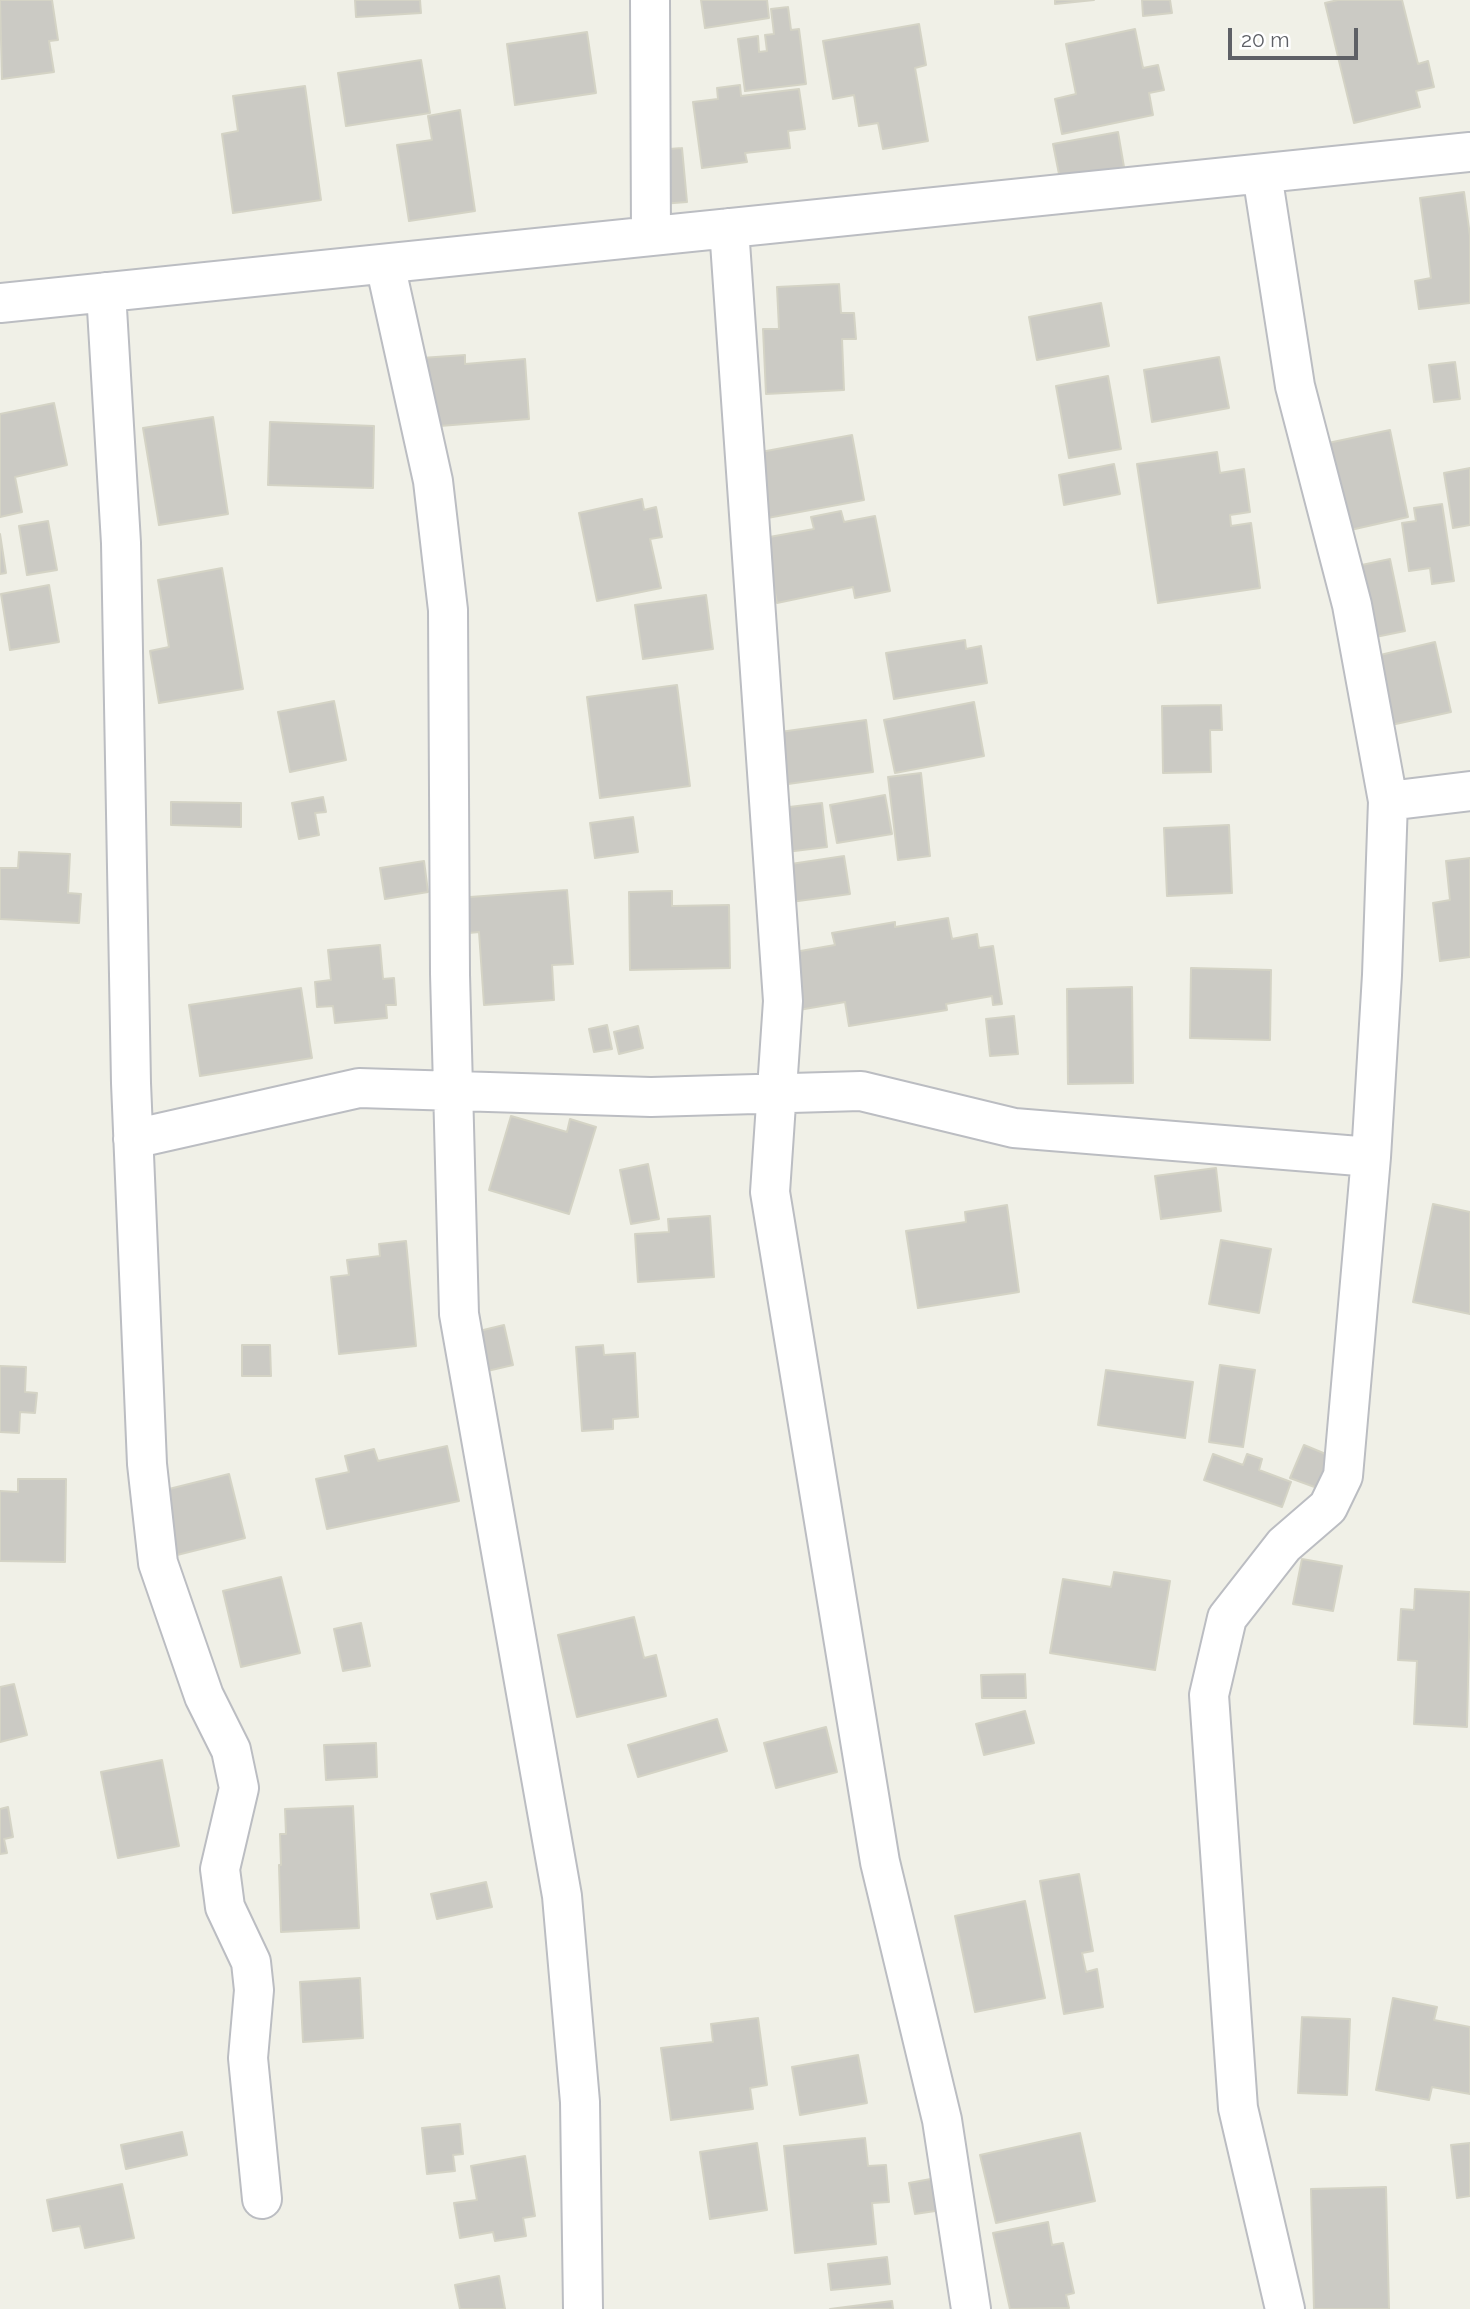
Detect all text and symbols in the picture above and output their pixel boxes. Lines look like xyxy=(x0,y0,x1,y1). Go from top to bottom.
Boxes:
scale bar xyxy=(1232,14,1362,58)
text: 20 m xyxy=(1241,27,1289,52)

